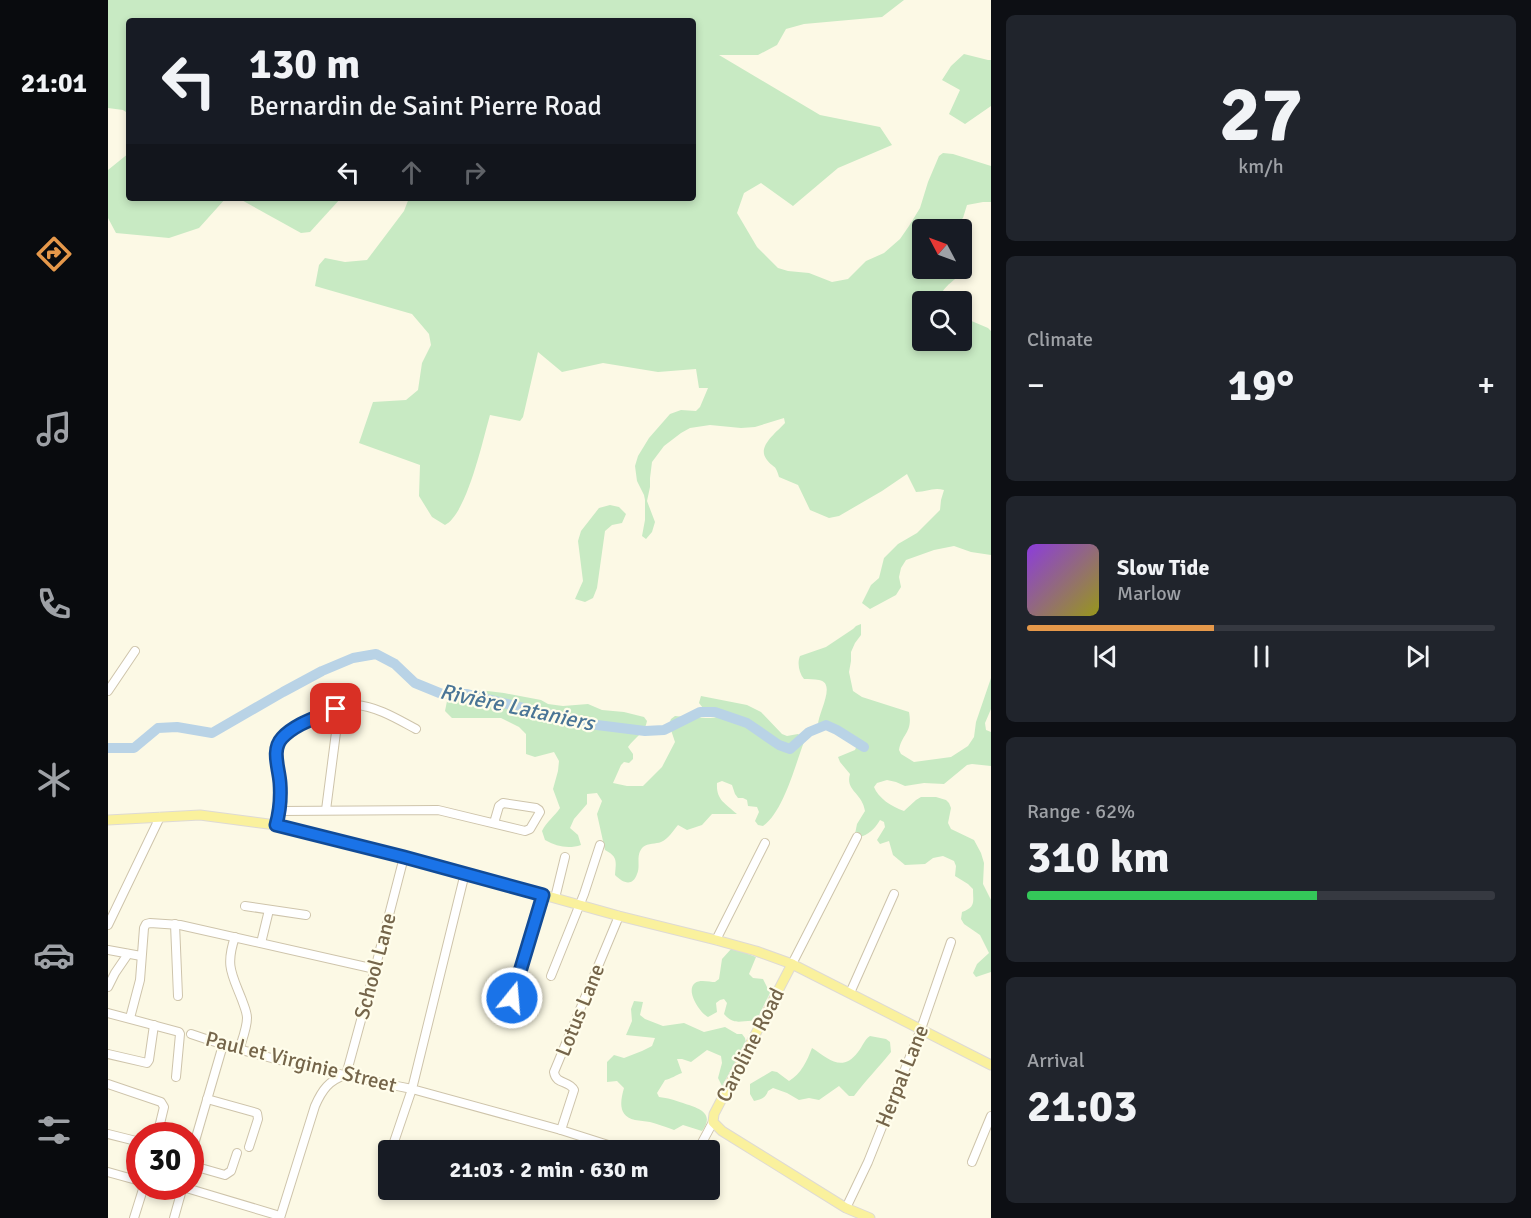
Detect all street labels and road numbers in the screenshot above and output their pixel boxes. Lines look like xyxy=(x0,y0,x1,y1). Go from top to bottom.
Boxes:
street label: School Lane xyxy=(348,910,402,1022)
street label: Lotus Lane xyxy=(550,960,610,1060)
street label: Caroline Road xyxy=(710,984,790,1106)
street label: Herpal Lane xyxy=(870,1021,934,1131)
street label: Paul et Virginie Street xyxy=(203,1026,399,1098)

